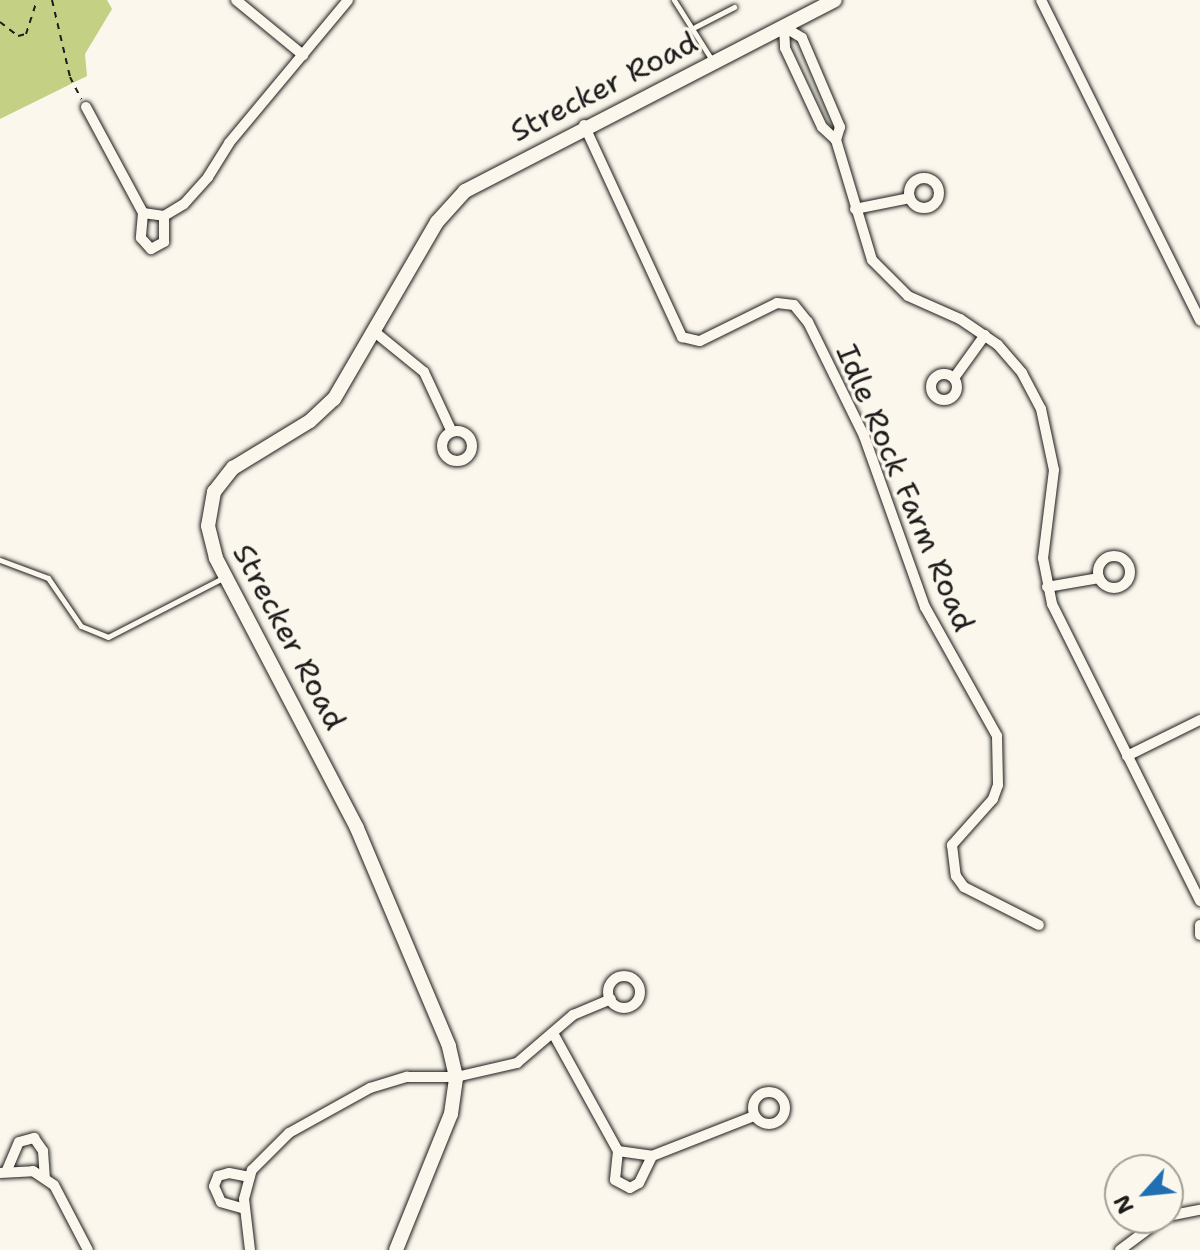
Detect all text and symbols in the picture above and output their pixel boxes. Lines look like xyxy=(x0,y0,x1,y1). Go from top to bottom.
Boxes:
street label: Strecker Road xyxy=(504,24,704,150)
street label: Idle Rock Farm Road xyxy=(828,339,982,637)
street label: Strecker Road xyxy=(225,538,353,736)
north arrow xyxy=(1104,1154,1184,1234)
text: N xyxy=(1107,1190,1141,1219)

